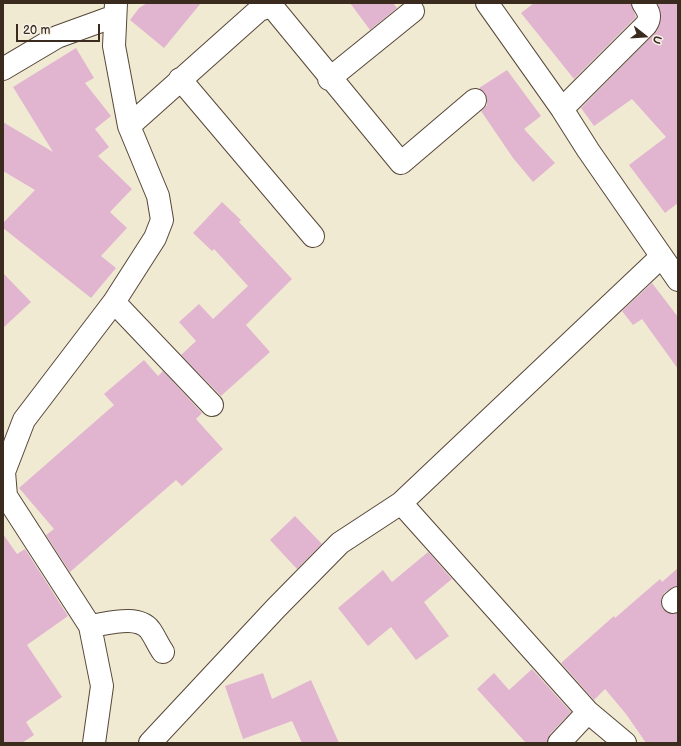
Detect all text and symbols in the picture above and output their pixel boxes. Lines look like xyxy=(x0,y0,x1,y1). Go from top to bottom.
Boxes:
scale bar xyxy=(18,16,102,42)
north arrow xyxy=(625,16,665,56)
text: 20 m xyxy=(23,23,50,38)
text: U xyxy=(650,34,664,45)

